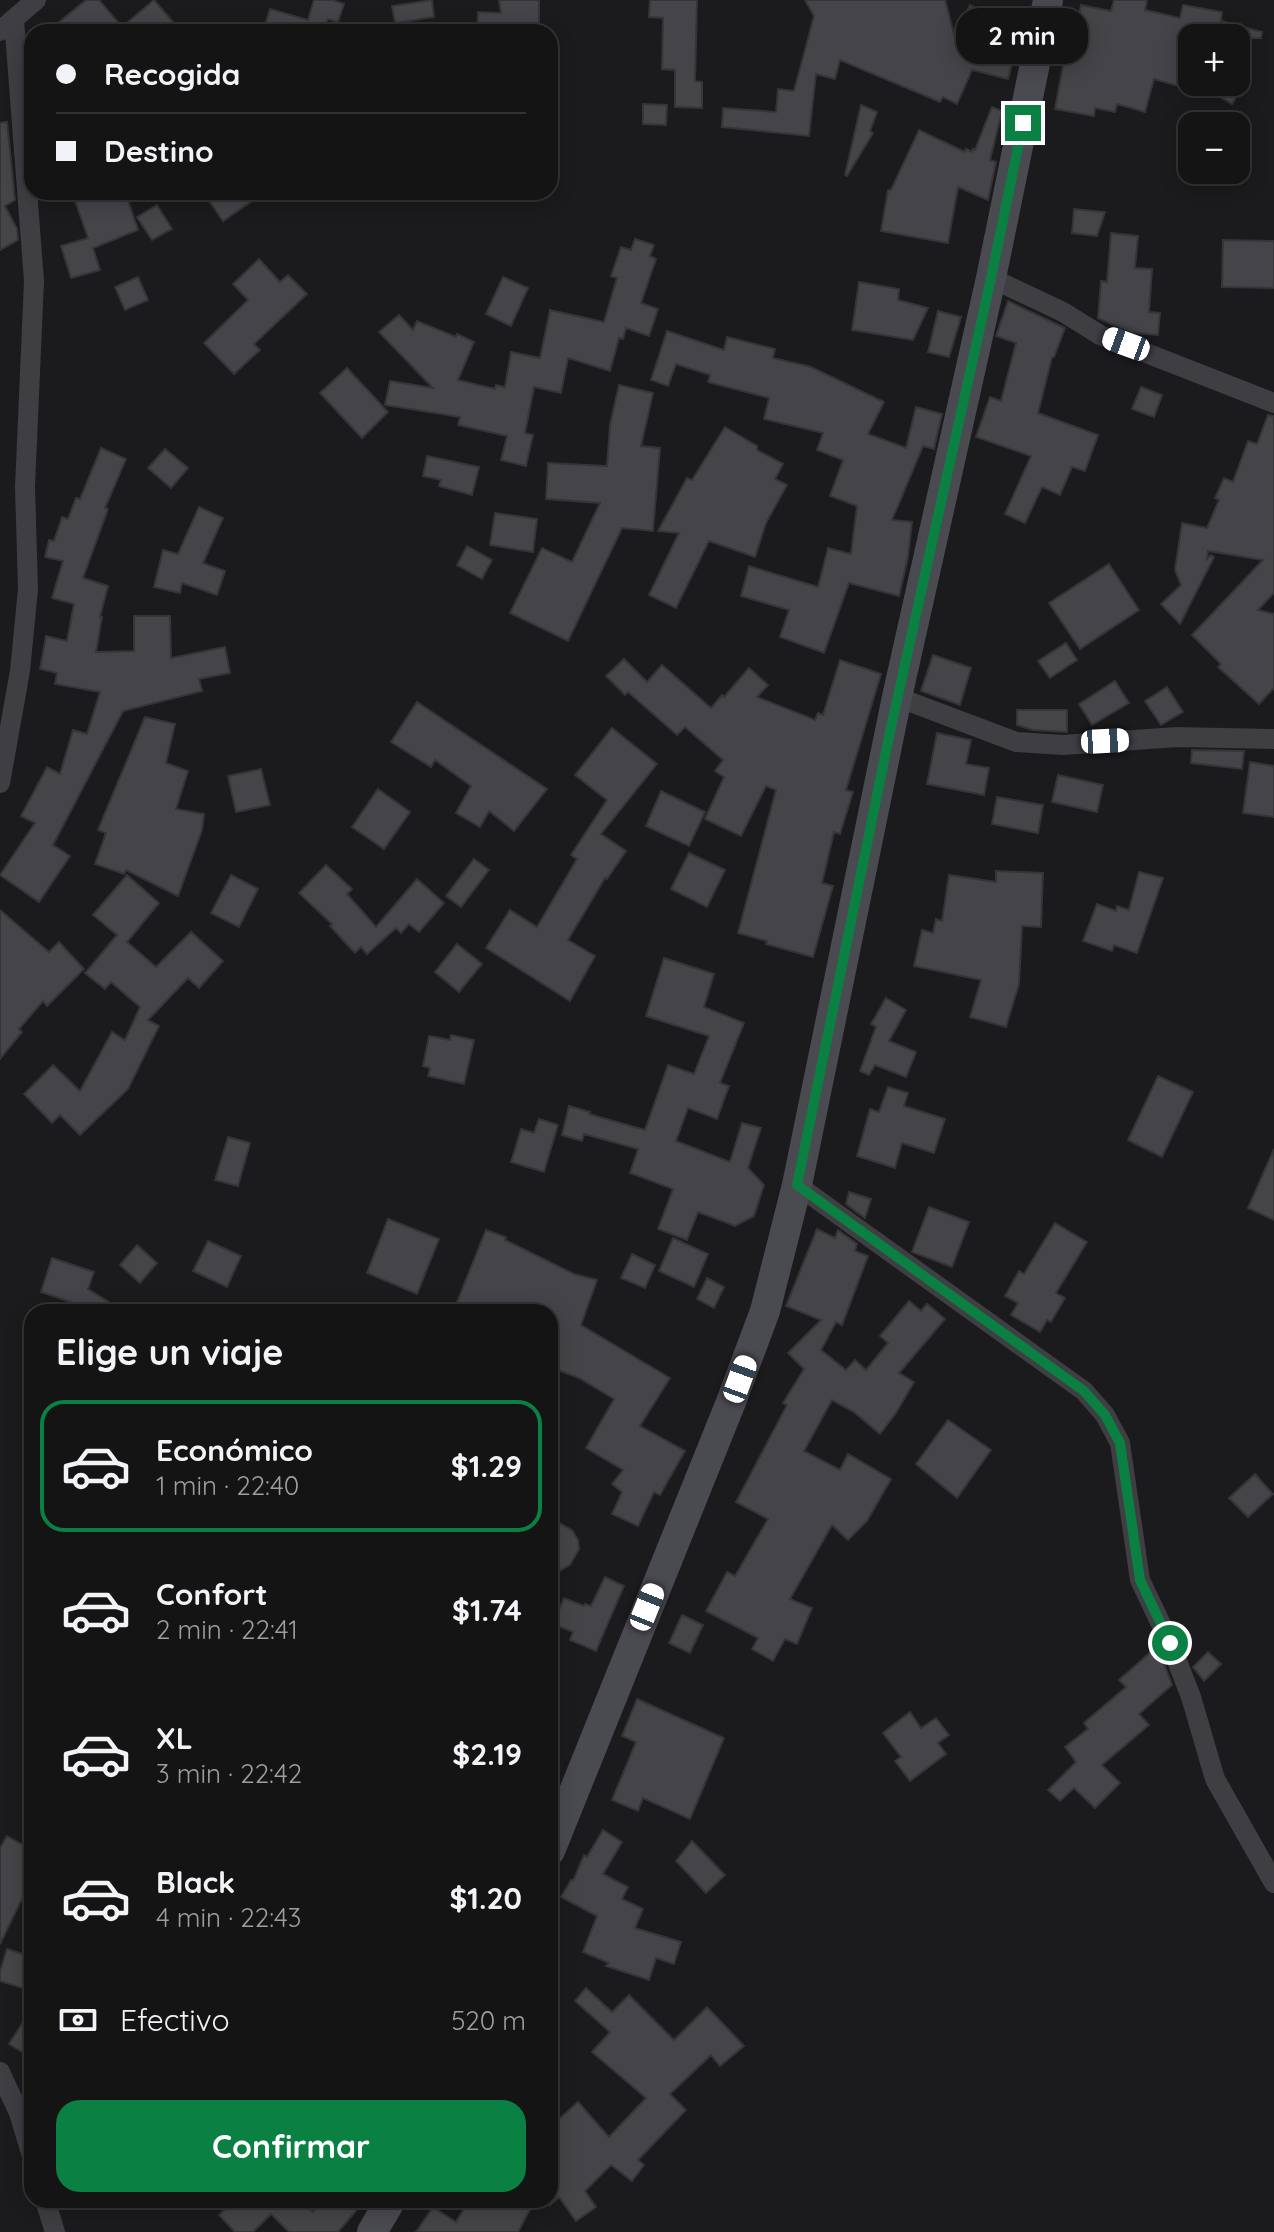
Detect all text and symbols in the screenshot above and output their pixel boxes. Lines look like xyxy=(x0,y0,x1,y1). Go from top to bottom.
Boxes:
callout: 2 min xyxy=(957,7,1089,63)
text: 2 min xyxy=(988,19,1056,52)
map controls xyxy=(1178,24,1250,184)
button: + xyxy=(1178,24,1250,96)
text: Recogida xyxy=(104,55,240,93)
route end xyxy=(1005,105,1041,141)
button: − xyxy=(1178,112,1250,184)
text: Destino xyxy=(104,132,214,170)
car xyxy=(1099,325,1153,363)
car xyxy=(1080,728,1130,754)
text: Elige un viaje xyxy=(56,1329,284,1374)
car xyxy=(721,1352,759,1406)
icon: car xyxy=(60,1430,132,1502)
text: Económico xyxy=(156,1431,313,1469)
text: $1.29 xyxy=(451,1447,522,1485)
text: 1 min · 22:40 xyxy=(156,1469,299,1502)
icon: car xyxy=(60,1574,132,1646)
text: Confort xyxy=(156,1575,268,1613)
car xyxy=(627,1580,667,1634)
text: $1.74 xyxy=(452,1591,522,1629)
text: 2 min · 22:41 xyxy=(156,1613,298,1646)
route start xyxy=(1152,1625,1188,1661)
icon: car xyxy=(60,1718,132,1790)
text: XL xyxy=(156,1719,193,1757)
text: $2.19 xyxy=(452,1735,522,1773)
text: 3 min · 22:42 xyxy=(156,1757,302,1790)
icon: car xyxy=(60,1862,132,1934)
text: Black xyxy=(156,1863,235,1901)
text: $1.20 xyxy=(449,1879,522,1917)
text: 4 min · 22:43 xyxy=(156,1901,301,1934)
icon: cash xyxy=(56,1998,100,2042)
text: Efectivo xyxy=(120,2001,230,2039)
text: 520 m xyxy=(451,2004,526,2037)
button: Confirmar xyxy=(56,2100,526,2192)

